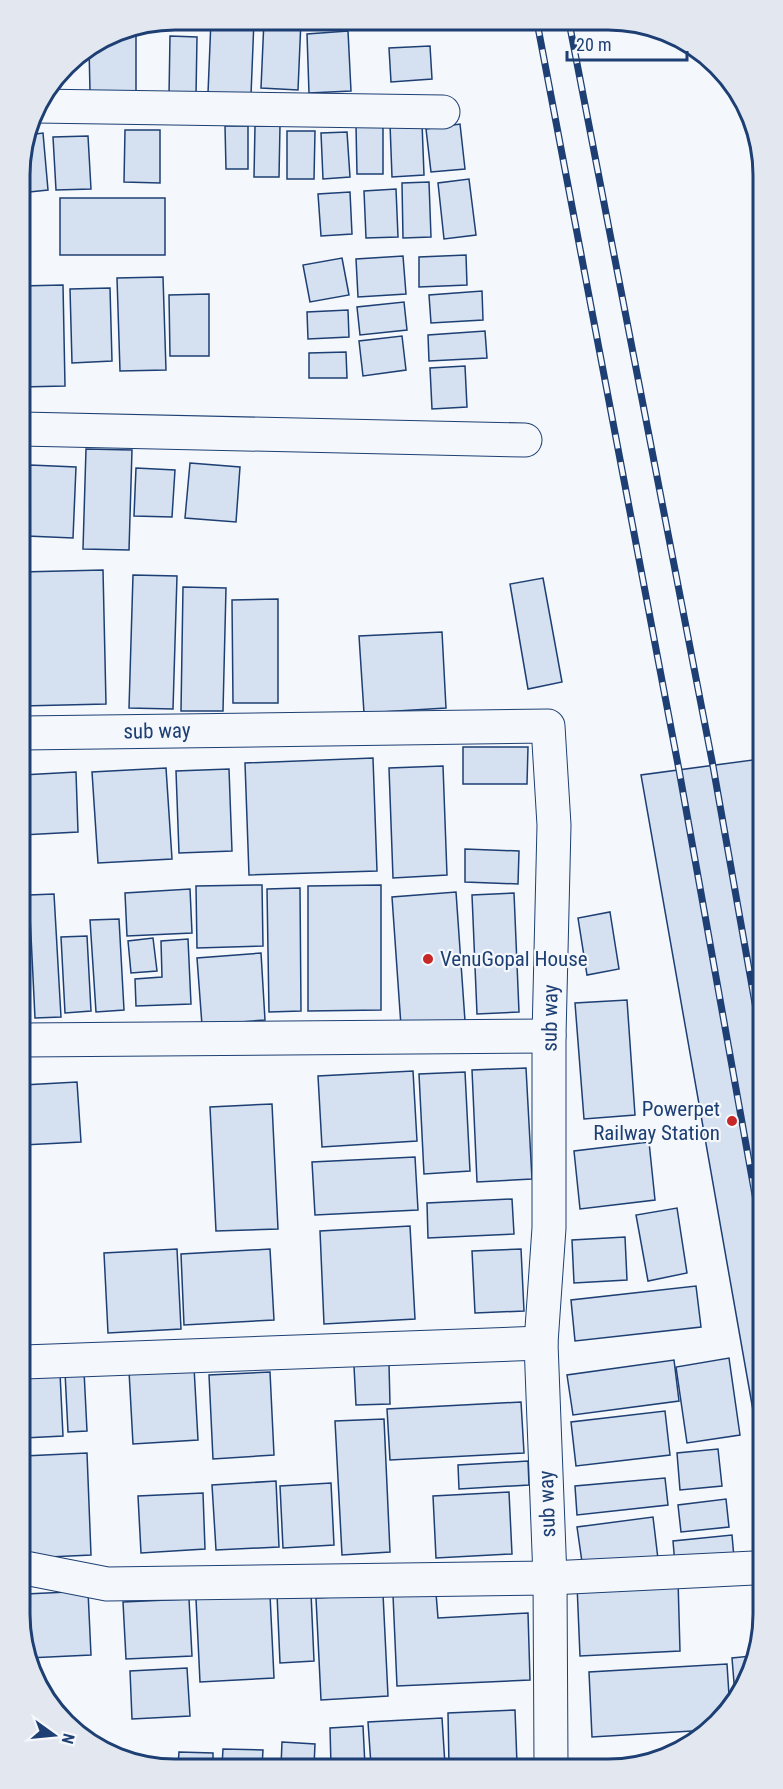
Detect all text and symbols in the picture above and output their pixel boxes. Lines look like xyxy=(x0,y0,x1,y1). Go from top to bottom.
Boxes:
scale bar xyxy=(567,24,687,62)
text: 20 m xyxy=(576,34,611,55)
street label: sub way xyxy=(123,718,191,744)
place label: VenuGopal House xyxy=(440,947,588,971)
marker: VenuGopal House xyxy=(421,952,435,966)
street label: sub way xyxy=(537,984,563,1052)
place label: Powerpet Railway Station xyxy=(593,1097,720,1145)
marker: Powerpet Railway Station xyxy=(725,1114,739,1128)
street label: sub way xyxy=(534,1470,560,1538)
north arrow xyxy=(24,1705,84,1765)
text: N xyxy=(58,1732,78,1746)

